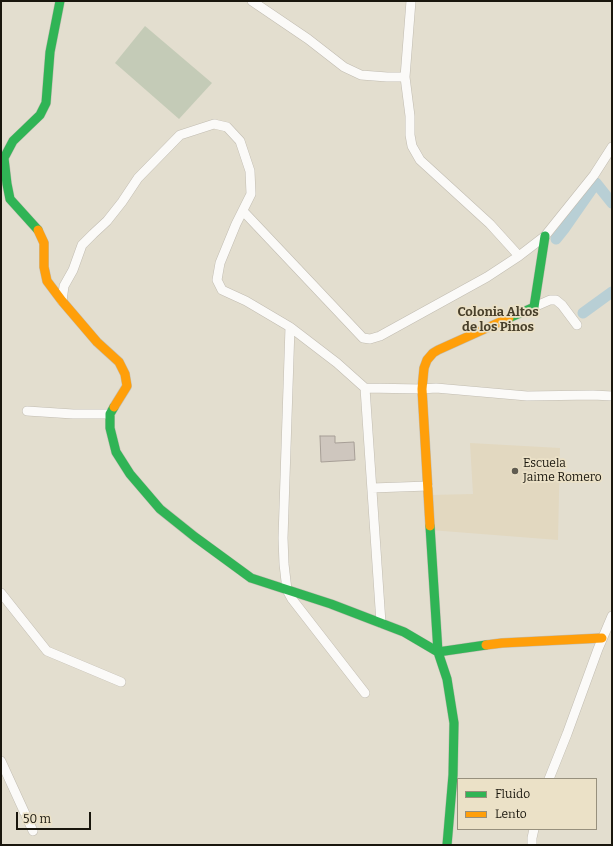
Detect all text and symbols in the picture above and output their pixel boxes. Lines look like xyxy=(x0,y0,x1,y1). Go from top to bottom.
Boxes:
district label: Colonia Altos de los Pinos xyxy=(457,304,539,335)
place label: Escuela Jaime Romero xyxy=(523,457,602,485)
marker: Escuela Jaime Romero xyxy=(510,466,520,476)
legend xyxy=(457,778,597,830)
text: Fluido xyxy=(495,787,530,801)
scale bar xyxy=(18,804,93,830)
text: Lento xyxy=(495,807,527,821)
text: 50 m xyxy=(23,812,51,826)

